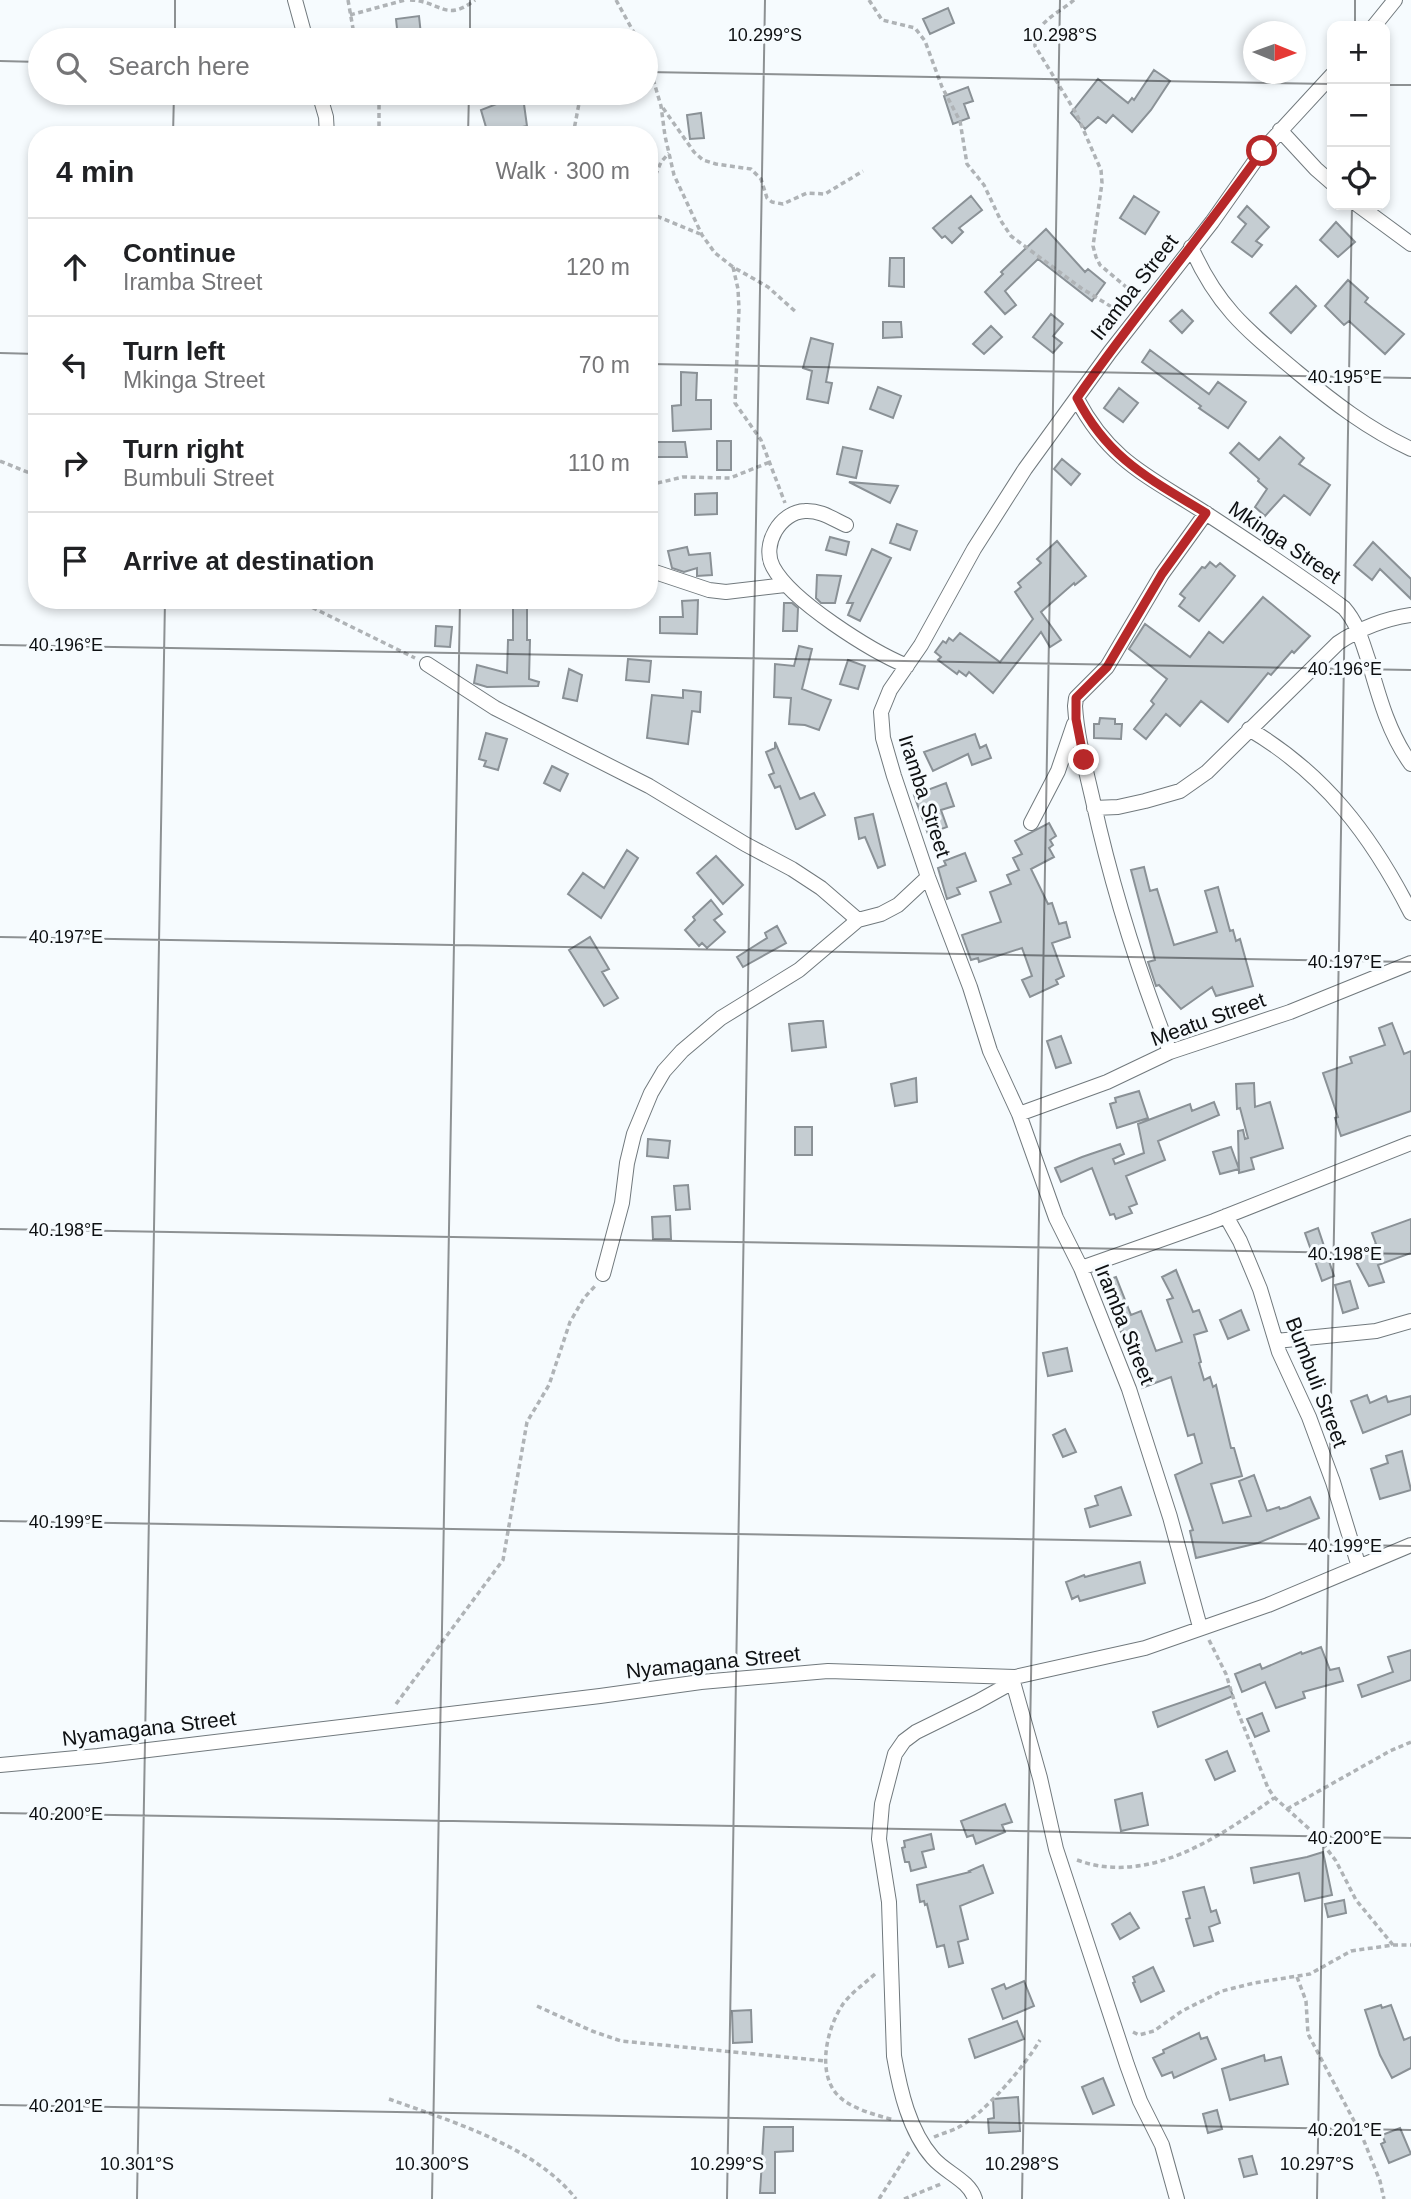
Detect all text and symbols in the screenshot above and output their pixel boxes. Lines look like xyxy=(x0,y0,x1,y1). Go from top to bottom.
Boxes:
north arrow xyxy=(1243,21,1306,84)
map controls xyxy=(1327,21,1390,210)
button: + xyxy=(1327,21,1390,84)
text: 10.299°S xyxy=(728,25,802,45)
text: 10.298°S xyxy=(1023,25,1097,45)
search box xyxy=(28,28,658,105)
icon: search xyxy=(52,48,90,86)
text: Search here xyxy=(108,51,250,81)
button: − xyxy=(1327,84,1390,147)
route start xyxy=(1246,135,1277,166)
button: locate xyxy=(1327,147,1390,210)
text: 4 min xyxy=(56,155,134,188)
text: Walk · 300 m xyxy=(495,158,630,184)
street label: Iramba Street xyxy=(1086,230,1182,344)
text: Continue xyxy=(123,238,236,268)
icon: ahead xyxy=(56,248,94,286)
text: 120 m xyxy=(566,254,630,280)
text: Iramba Street xyxy=(123,269,262,295)
text: Turn left xyxy=(123,336,225,366)
icon: left xyxy=(56,346,94,384)
text: 70 m xyxy=(579,352,630,378)
text: Mkinga Street xyxy=(123,367,265,393)
text: 40.195°E xyxy=(1308,367,1382,387)
text: Turn right xyxy=(123,434,244,464)
icon: right xyxy=(56,444,94,482)
text: 110 m xyxy=(568,450,630,476)
text: Bumbuli Street xyxy=(123,465,274,491)
street label: Mkinga Street xyxy=(1225,496,1345,588)
icon: arrive xyxy=(56,542,94,580)
text: Arrive at destination xyxy=(123,546,374,576)
text: 40.196°E xyxy=(29,635,103,655)
text: 40.196°E xyxy=(1308,659,1382,679)
street label: Iramba Street xyxy=(894,732,956,860)
route end xyxy=(1068,744,1099,775)
text: 40.197°E xyxy=(29,927,103,947)
text: 40.197°E xyxy=(1308,952,1382,972)
street label: Meatu Street xyxy=(1148,988,1269,1050)
text: 40.198°E xyxy=(29,1220,103,1240)
text: 40.198°E xyxy=(1308,1244,1382,1264)
street label: Iramba Street xyxy=(1091,1261,1160,1387)
street label: Bumbuli Street xyxy=(1282,1314,1352,1451)
text: 40.199°E xyxy=(29,1512,103,1532)
text: 40.199°E xyxy=(1308,1536,1382,1556)
street label: Nyamagana Street xyxy=(625,1641,801,1683)
street label: Nyamagana Street xyxy=(61,1706,237,1750)
text: 40.200°E xyxy=(29,1804,103,1824)
text: 40.200°E xyxy=(1308,1828,1382,1848)
text: 40.201°E xyxy=(29,2096,103,2116)
text: 40.201°E xyxy=(1308,2120,1382,2140)
text: 10.301°S xyxy=(100,2154,174,2174)
text: 10.300°S xyxy=(395,2154,469,2174)
text: 10.299°S xyxy=(690,2154,764,2174)
text: 10.298°S xyxy=(985,2154,1059,2174)
text: 10.297°S xyxy=(1280,2154,1354,2174)

